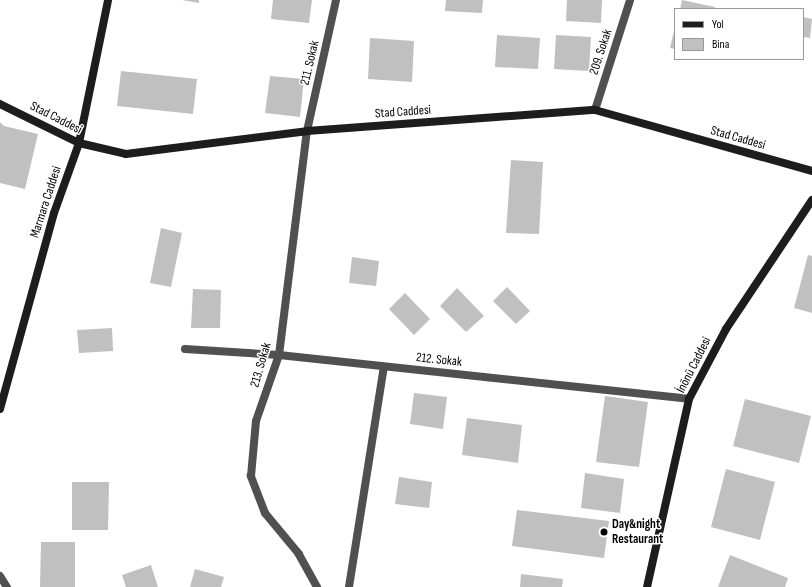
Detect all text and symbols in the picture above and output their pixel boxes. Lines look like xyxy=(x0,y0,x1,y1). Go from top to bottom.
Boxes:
legend xyxy=(674,8,804,60)
text: Yol xyxy=(712,17,724,32)
street label: 209. Sokak xyxy=(586,27,616,77)
text: Bina xyxy=(712,37,729,52)
street label: 211. Sokak xyxy=(297,39,323,87)
street label: Stad Caddesi xyxy=(27,98,85,138)
street label: Stad Caddesi xyxy=(374,102,432,122)
street label: Stad Caddesi xyxy=(709,123,767,153)
street label: Marmara Caddesi xyxy=(27,164,65,240)
street label: İnönü Caddesi xyxy=(673,334,715,396)
street label: 213. Sokak xyxy=(247,341,275,389)
street label: 212. Sokak xyxy=(415,350,463,370)
place label: Day&night Restaurant xyxy=(612,517,663,548)
marker: Day&night Restaurant xyxy=(599,527,609,537)

